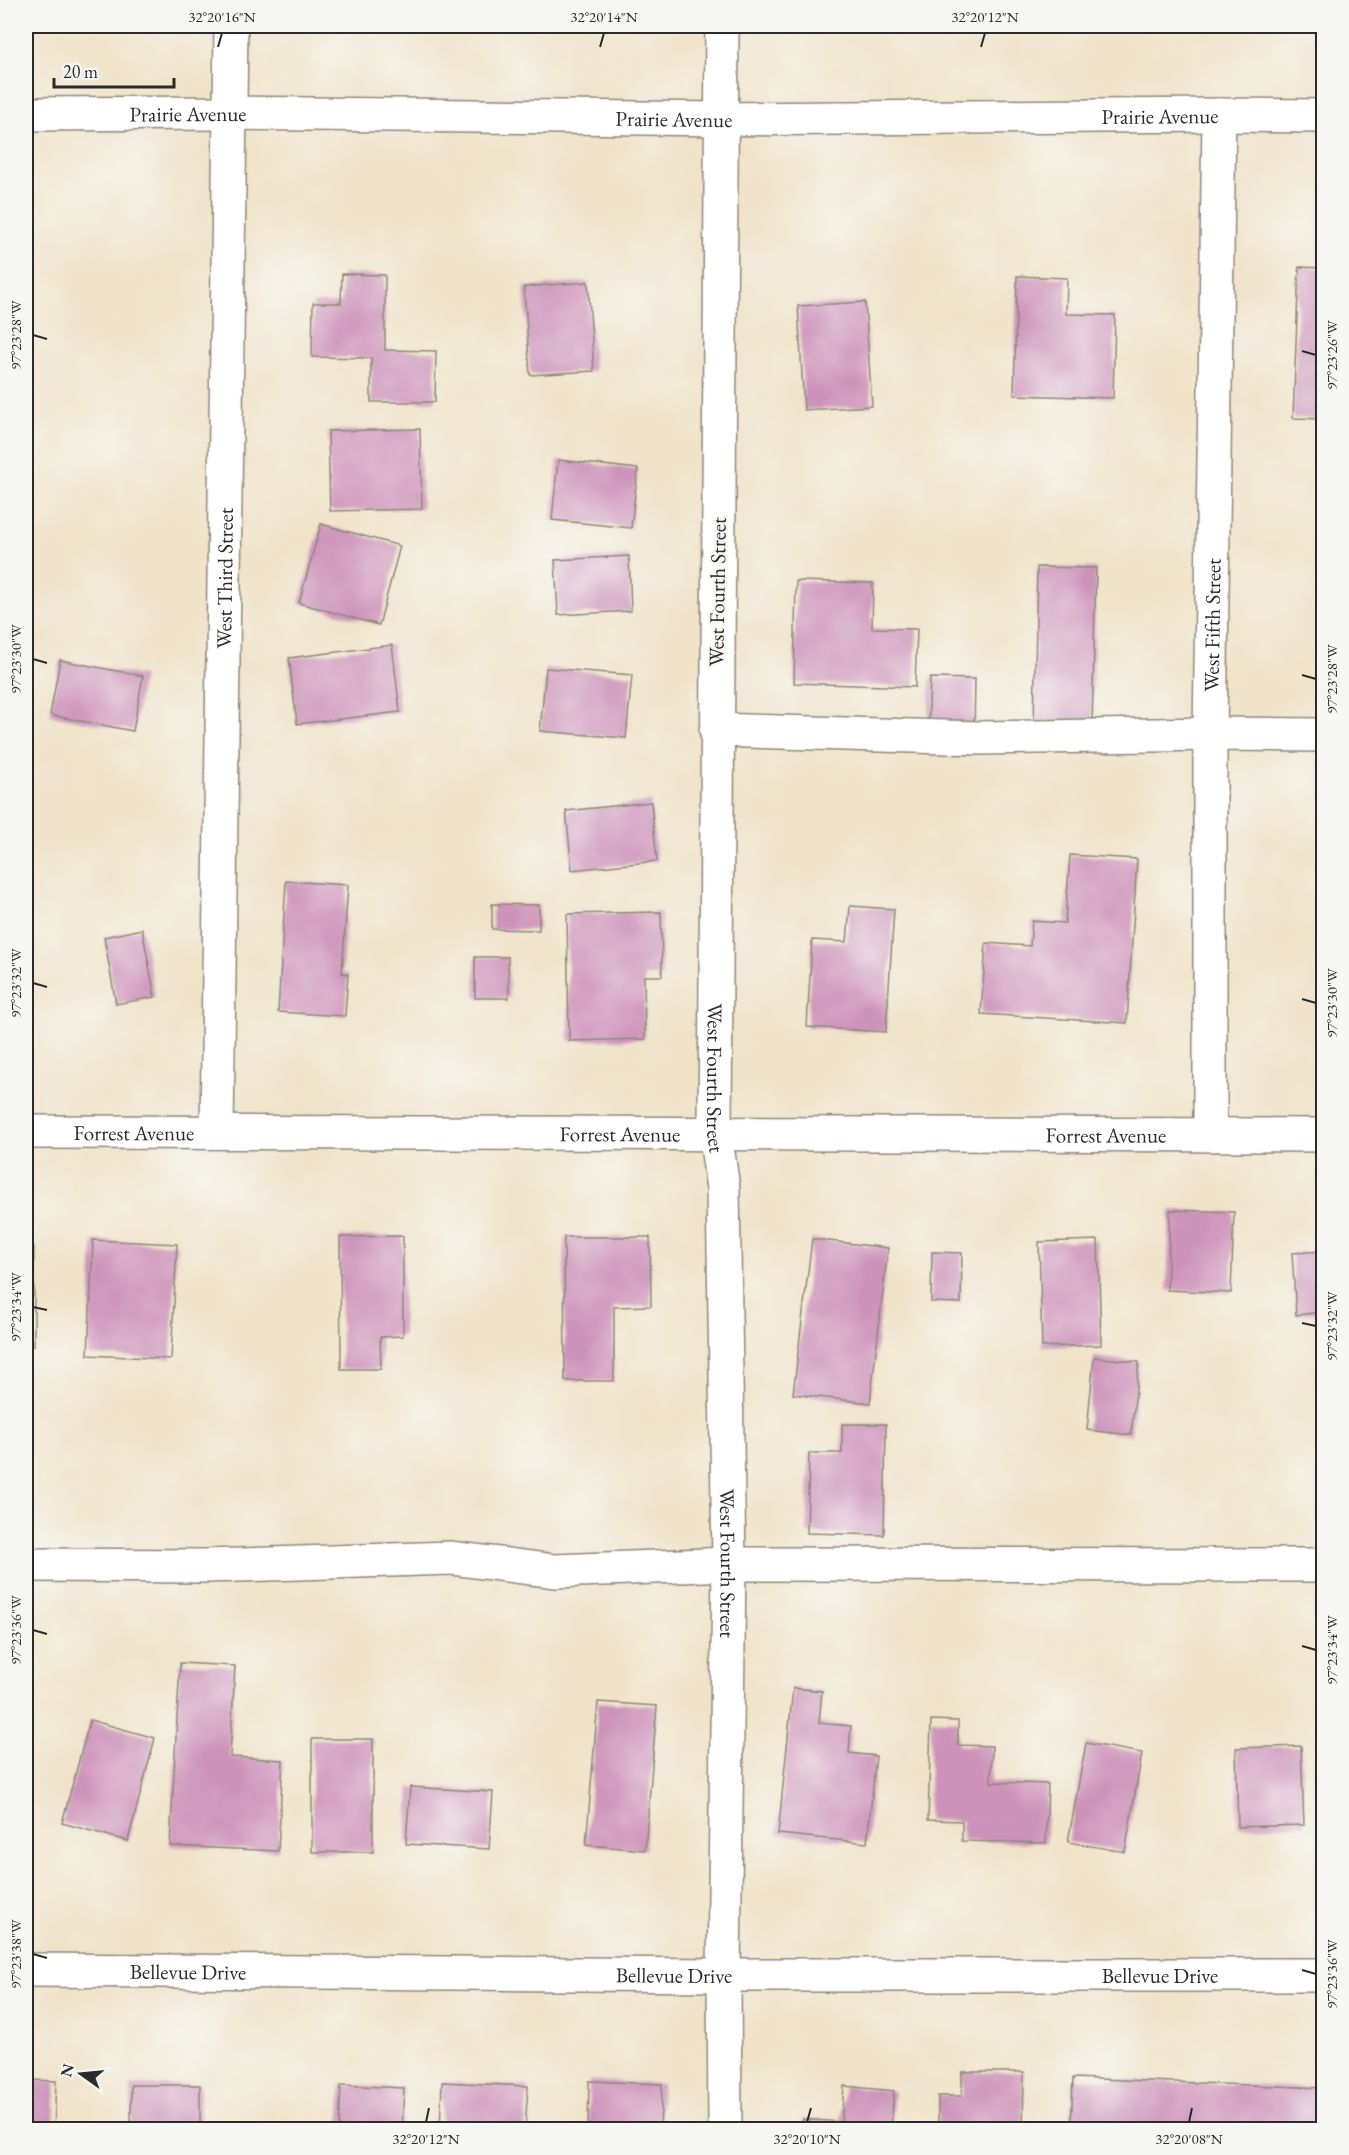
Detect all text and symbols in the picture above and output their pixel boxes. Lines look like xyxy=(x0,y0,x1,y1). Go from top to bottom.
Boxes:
text: 32°20'16"N xyxy=(188,7,256,26)
text: 32°20'14"N xyxy=(570,7,638,26)
text: 32°20'12"N xyxy=(951,7,1019,26)
scale bar xyxy=(54,51,174,89)
text: 20 m xyxy=(63,60,98,83)
street label: Prairie Avenue xyxy=(129,99,247,127)
street label: Prairie Avenue xyxy=(1101,102,1219,129)
street label: Prairie Avenue xyxy=(615,104,733,133)
text: 97°23'28"W xyxy=(6,300,25,370)
text: 97°23'26"W xyxy=(1322,320,1341,390)
street label: West Third Street xyxy=(210,507,238,649)
street label: West Fourth Street xyxy=(702,517,732,667)
street label: West Fifth Street xyxy=(1197,558,1226,692)
text: 97°23'30"W xyxy=(6,624,25,694)
text: 97°23'28"W xyxy=(1322,644,1341,714)
text: 97°23'32"W xyxy=(6,948,25,1018)
text: 97°23'30"W xyxy=(1322,968,1341,1038)
street label: West Fourth Street xyxy=(701,1003,731,1155)
street label: Forrest Avenue xyxy=(74,1119,194,1146)
street label: Forrest Avenue xyxy=(560,1120,680,1147)
street label: Forrest Avenue xyxy=(1046,1121,1166,1148)
text: 97°23'34"W xyxy=(6,1272,25,1342)
text: 97°23'32"W xyxy=(1322,1291,1341,1361)
street label: West Fourth Street xyxy=(714,1488,743,1639)
text: 97°23'36"W xyxy=(6,1595,25,1665)
text: 97°23'34"W xyxy=(1322,1615,1341,1685)
text: 97°23'38"W xyxy=(6,1919,25,1989)
text: 97°23'36"W xyxy=(1322,1939,1341,2009)
street label: Bellevue Drive xyxy=(130,1957,246,1985)
street label: Bellevue Drive xyxy=(616,1961,732,1989)
street label: Bellevue Drive xyxy=(1102,1962,1218,1989)
north arrow xyxy=(51,2044,111,2104)
text: N xyxy=(55,2061,79,2079)
text: 32°20'12"N xyxy=(392,2129,460,2148)
text: 32°20'10"N xyxy=(773,2129,841,2148)
text: 32°20'08"N xyxy=(1155,2129,1223,2148)

